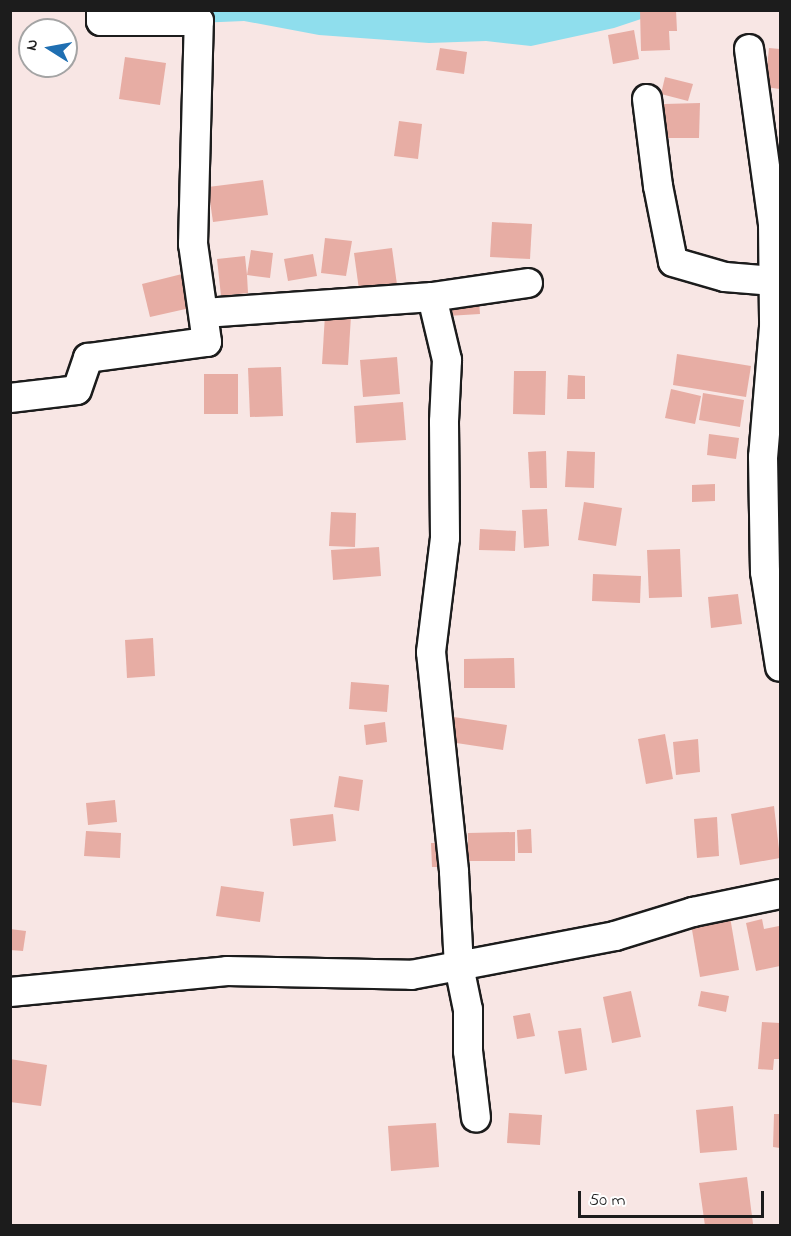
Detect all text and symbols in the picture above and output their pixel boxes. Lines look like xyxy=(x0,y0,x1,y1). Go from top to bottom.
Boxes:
north arrow xyxy=(18,18,78,78)
text: N xyxy=(19,37,45,53)
scale bar xyxy=(581,1179,767,1217)
text: 50 m xyxy=(589,1188,626,1214)

